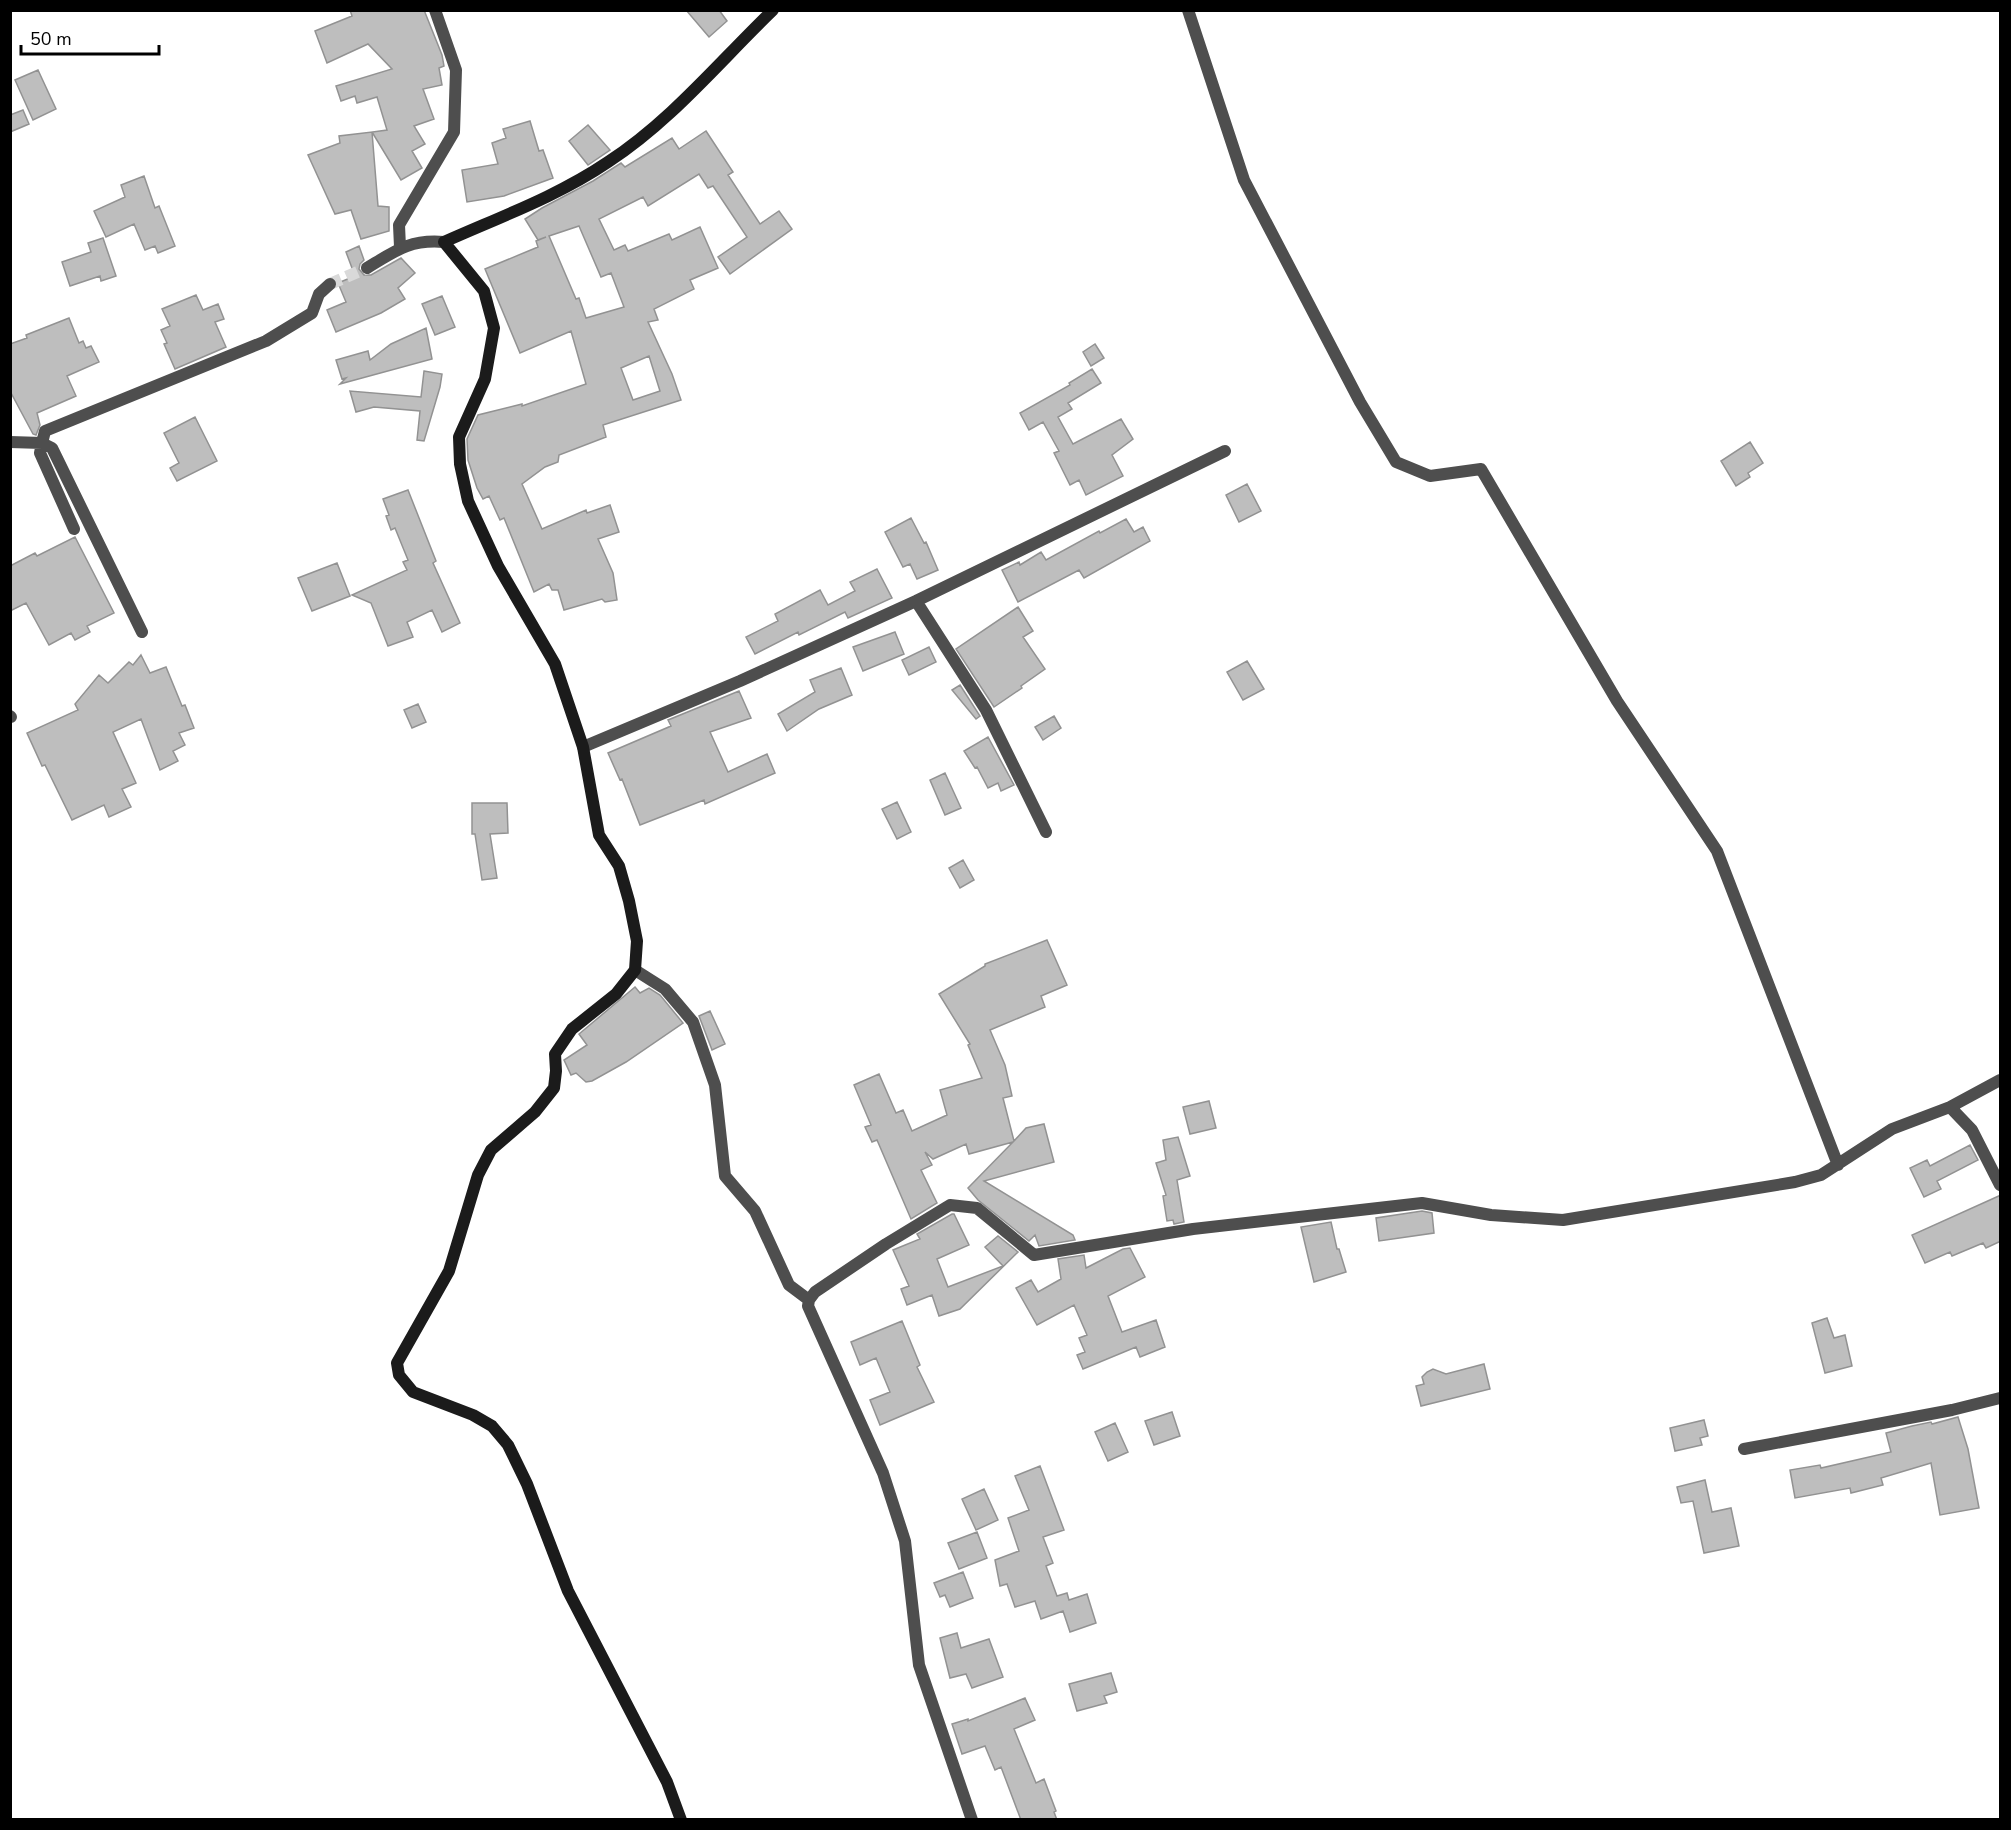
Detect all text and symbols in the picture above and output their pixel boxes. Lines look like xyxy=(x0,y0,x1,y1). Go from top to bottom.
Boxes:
scale bar xyxy=(21,18,159,56)
text: 50 m xyxy=(30,27,72,51)

